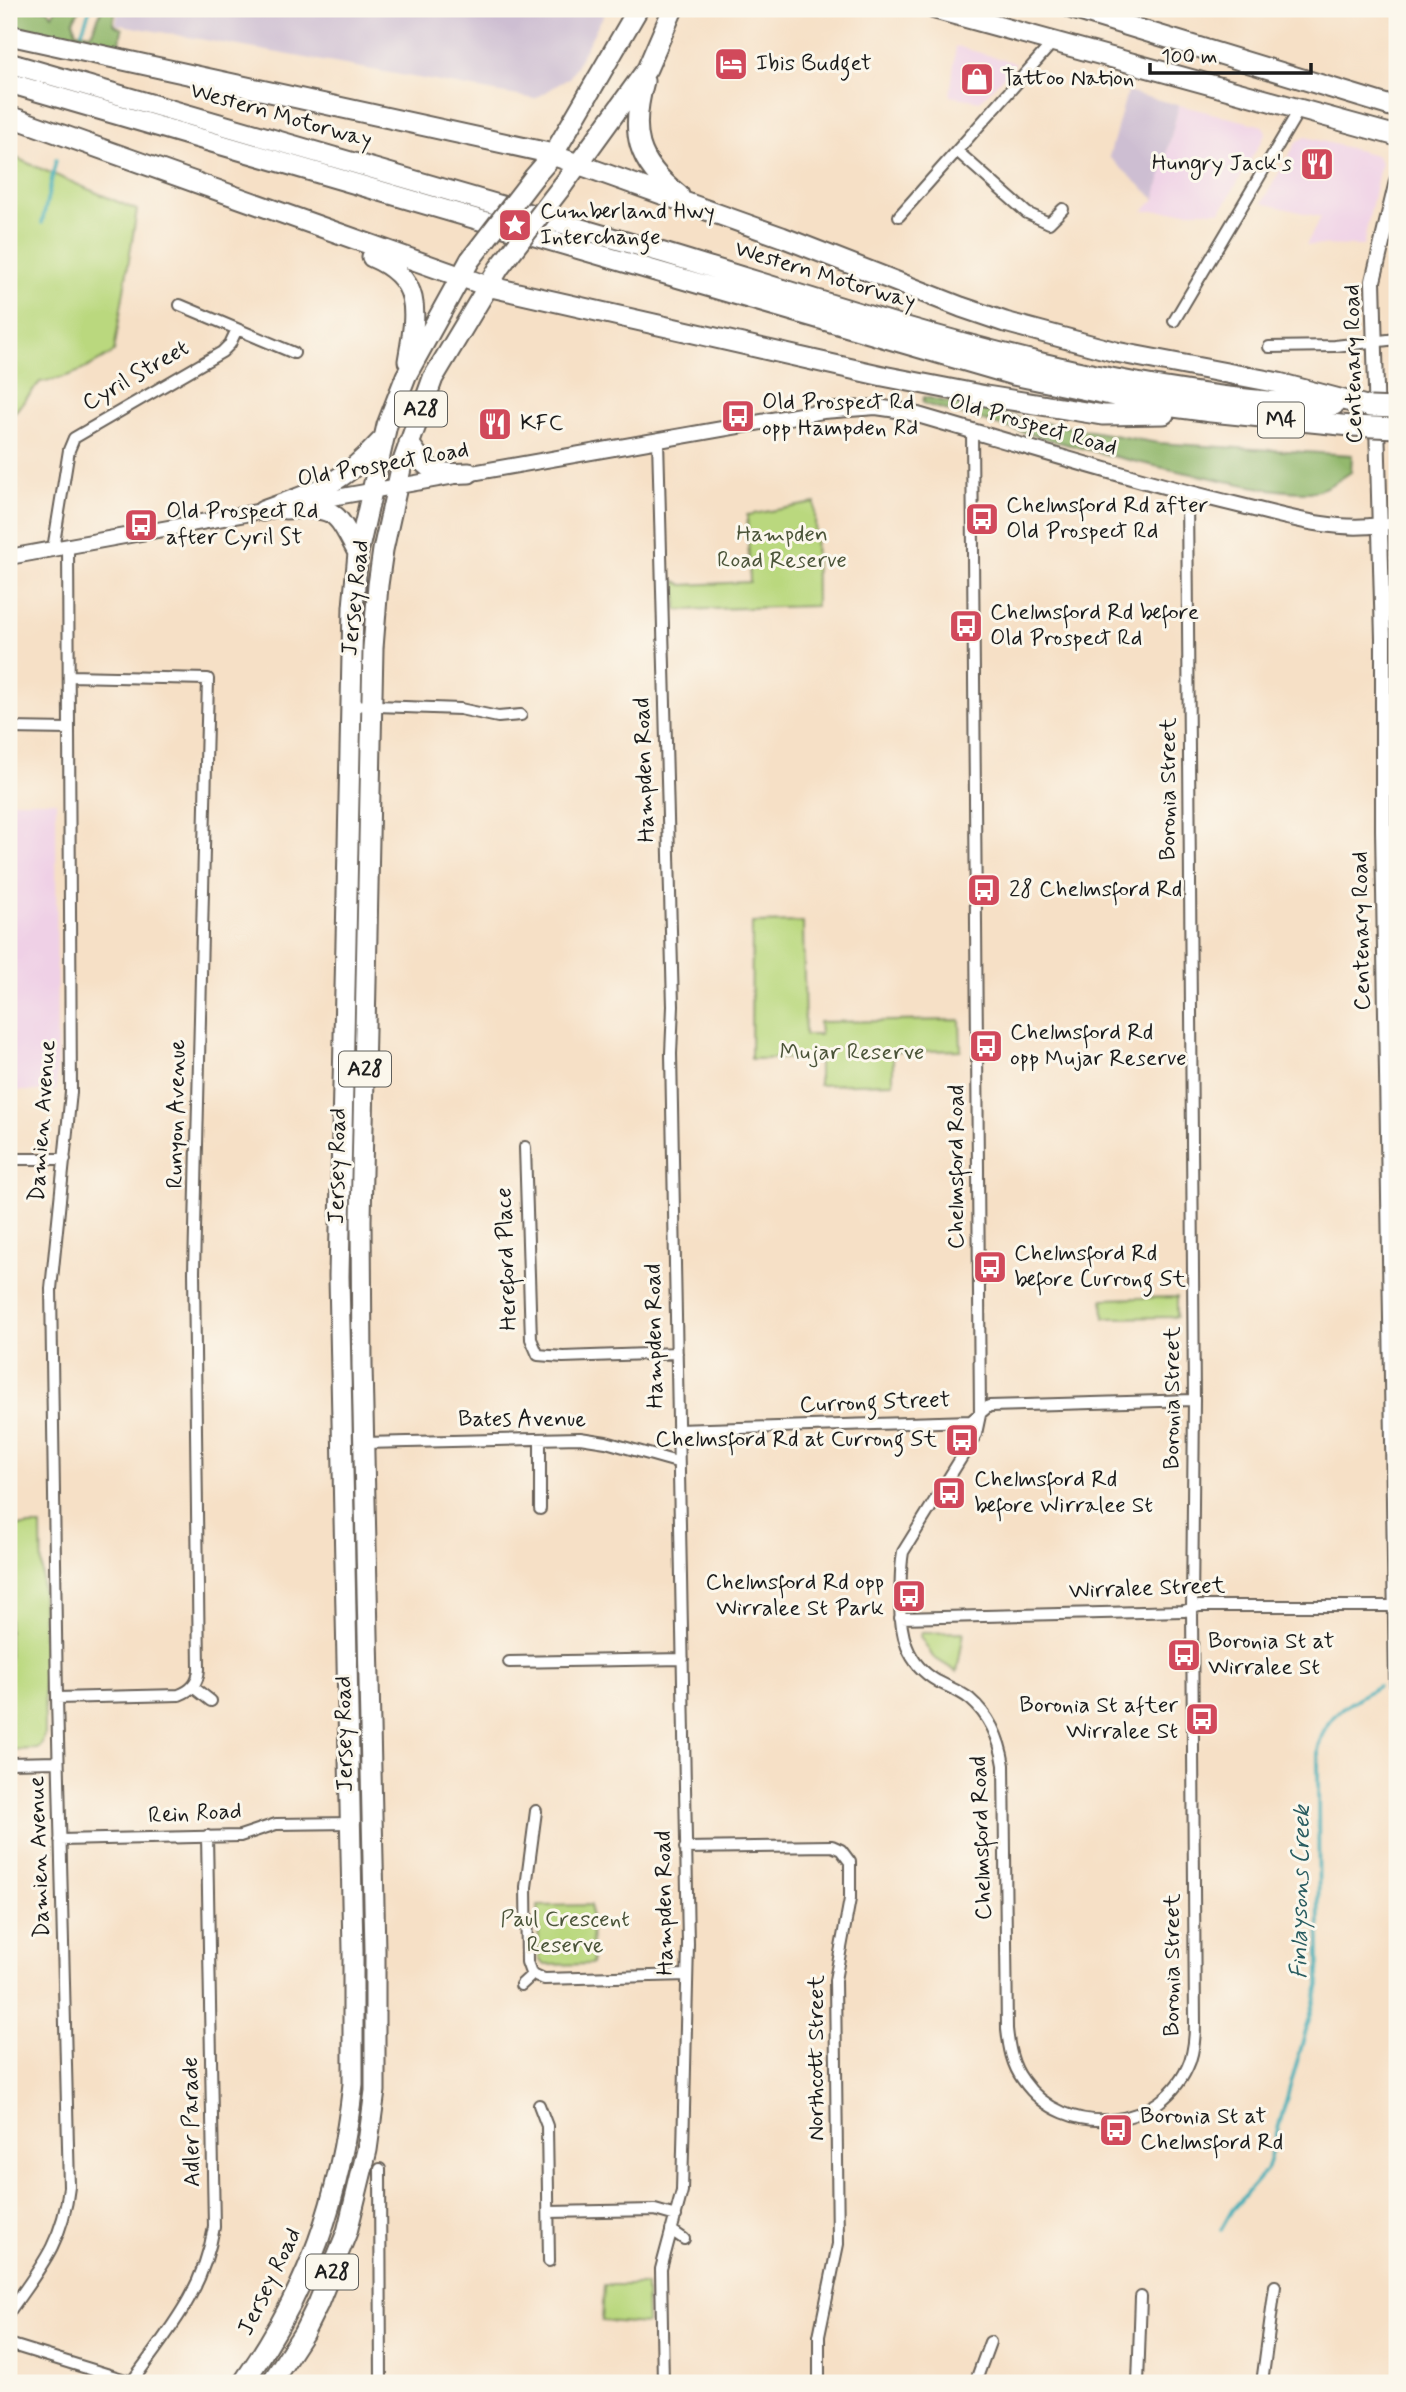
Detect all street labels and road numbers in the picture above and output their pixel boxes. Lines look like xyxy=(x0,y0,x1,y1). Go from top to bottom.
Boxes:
street label: Western Motorway xyxy=(187,76,375,156)
street label: Western Motorway xyxy=(731,234,919,318)
street label: Centenary Road xyxy=(1338,284,1370,444)
street label: Cyril Street xyxy=(77,333,195,419)
street label: Old Prospect Road xyxy=(946,387,1120,463)
road number: A28 xyxy=(395,392,447,426)
road number: M4 xyxy=(1258,402,1304,438)
street label: Old Prospect Road xyxy=(295,435,471,495)
street label: Jersey Road xyxy=(335,539,377,657)
street label: Hampden Road xyxy=(627,697,663,843)
street label: Boronia Street xyxy=(1154,717,1184,860)
street label: Centenary Road xyxy=(1346,851,1378,1011)
street label: Damien Avenue xyxy=(22,1039,64,1203)
street label: Runyon Avenue xyxy=(161,1039,193,1189)
road number: A28 xyxy=(339,1052,391,1086)
street label: Chelmsford Road xyxy=(942,1085,973,1249)
street label: Jersey Road xyxy=(322,1108,354,1224)
street label: Hereford Place xyxy=(490,1187,525,1331)
street label: Hampden Road xyxy=(639,1263,671,1409)
street label: Boronia Street xyxy=(1158,1326,1188,1469)
street label: Currong Street xyxy=(799,1385,951,1423)
street label: Bates Avenue xyxy=(458,1405,586,1435)
street label: Wirralee Street xyxy=(1068,1571,1226,1607)
street label: Jersey Road xyxy=(329,1676,361,1792)
street label: Chelmsford Road xyxy=(964,1755,1001,1921)
street label: Damien Avenue xyxy=(22,1775,58,1939)
street label: Rein Road xyxy=(148,1797,242,1831)
street label: Hampden Road xyxy=(649,1830,681,1976)
street label: Boronia Street xyxy=(1158,1893,1188,2036)
street label: Northcott Street xyxy=(802,1975,832,2141)
street label: Adler Parade xyxy=(176,2057,208,2187)
street label: Jersey Road xyxy=(231,2223,309,2341)
road number: A28 xyxy=(306,2254,358,2290)

